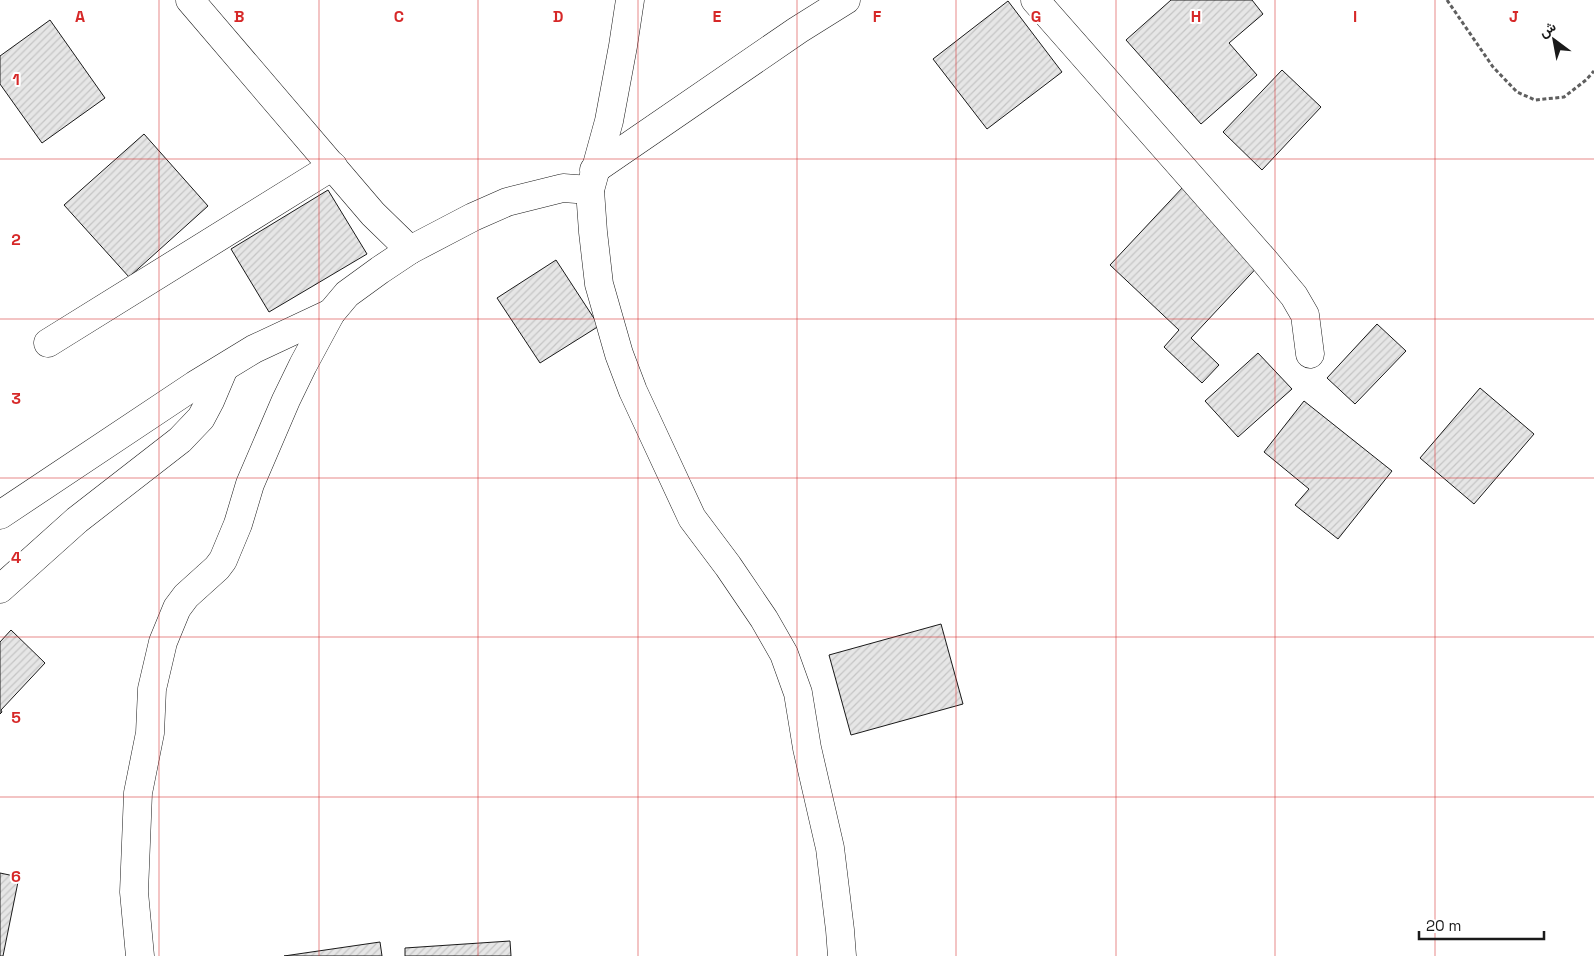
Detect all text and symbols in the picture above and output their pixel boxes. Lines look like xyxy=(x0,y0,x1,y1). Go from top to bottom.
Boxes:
text: A xyxy=(75,6,85,27)
text: B xyxy=(234,6,244,27)
text: C xyxy=(394,6,404,27)
text: D xyxy=(553,6,563,27)
text: E xyxy=(713,6,722,27)
text: F xyxy=(873,6,882,27)
text: G xyxy=(1031,6,1041,27)
text: H xyxy=(1191,6,1201,27)
text: I xyxy=(1353,6,1357,27)
text: J xyxy=(1509,6,1519,27)
north arrow xyxy=(1529,15,1579,65)
text: ش xyxy=(1535,17,1559,41)
text: 1 xyxy=(12,69,20,90)
text: 2 xyxy=(11,229,21,250)
text: 3 xyxy=(11,388,21,409)
text: 4 xyxy=(11,547,21,568)
text: 5 xyxy=(11,707,21,728)
text: 6 xyxy=(11,866,21,887)
scale bar xyxy=(1419,908,1544,940)
text: 20 m xyxy=(1426,916,1461,935)

